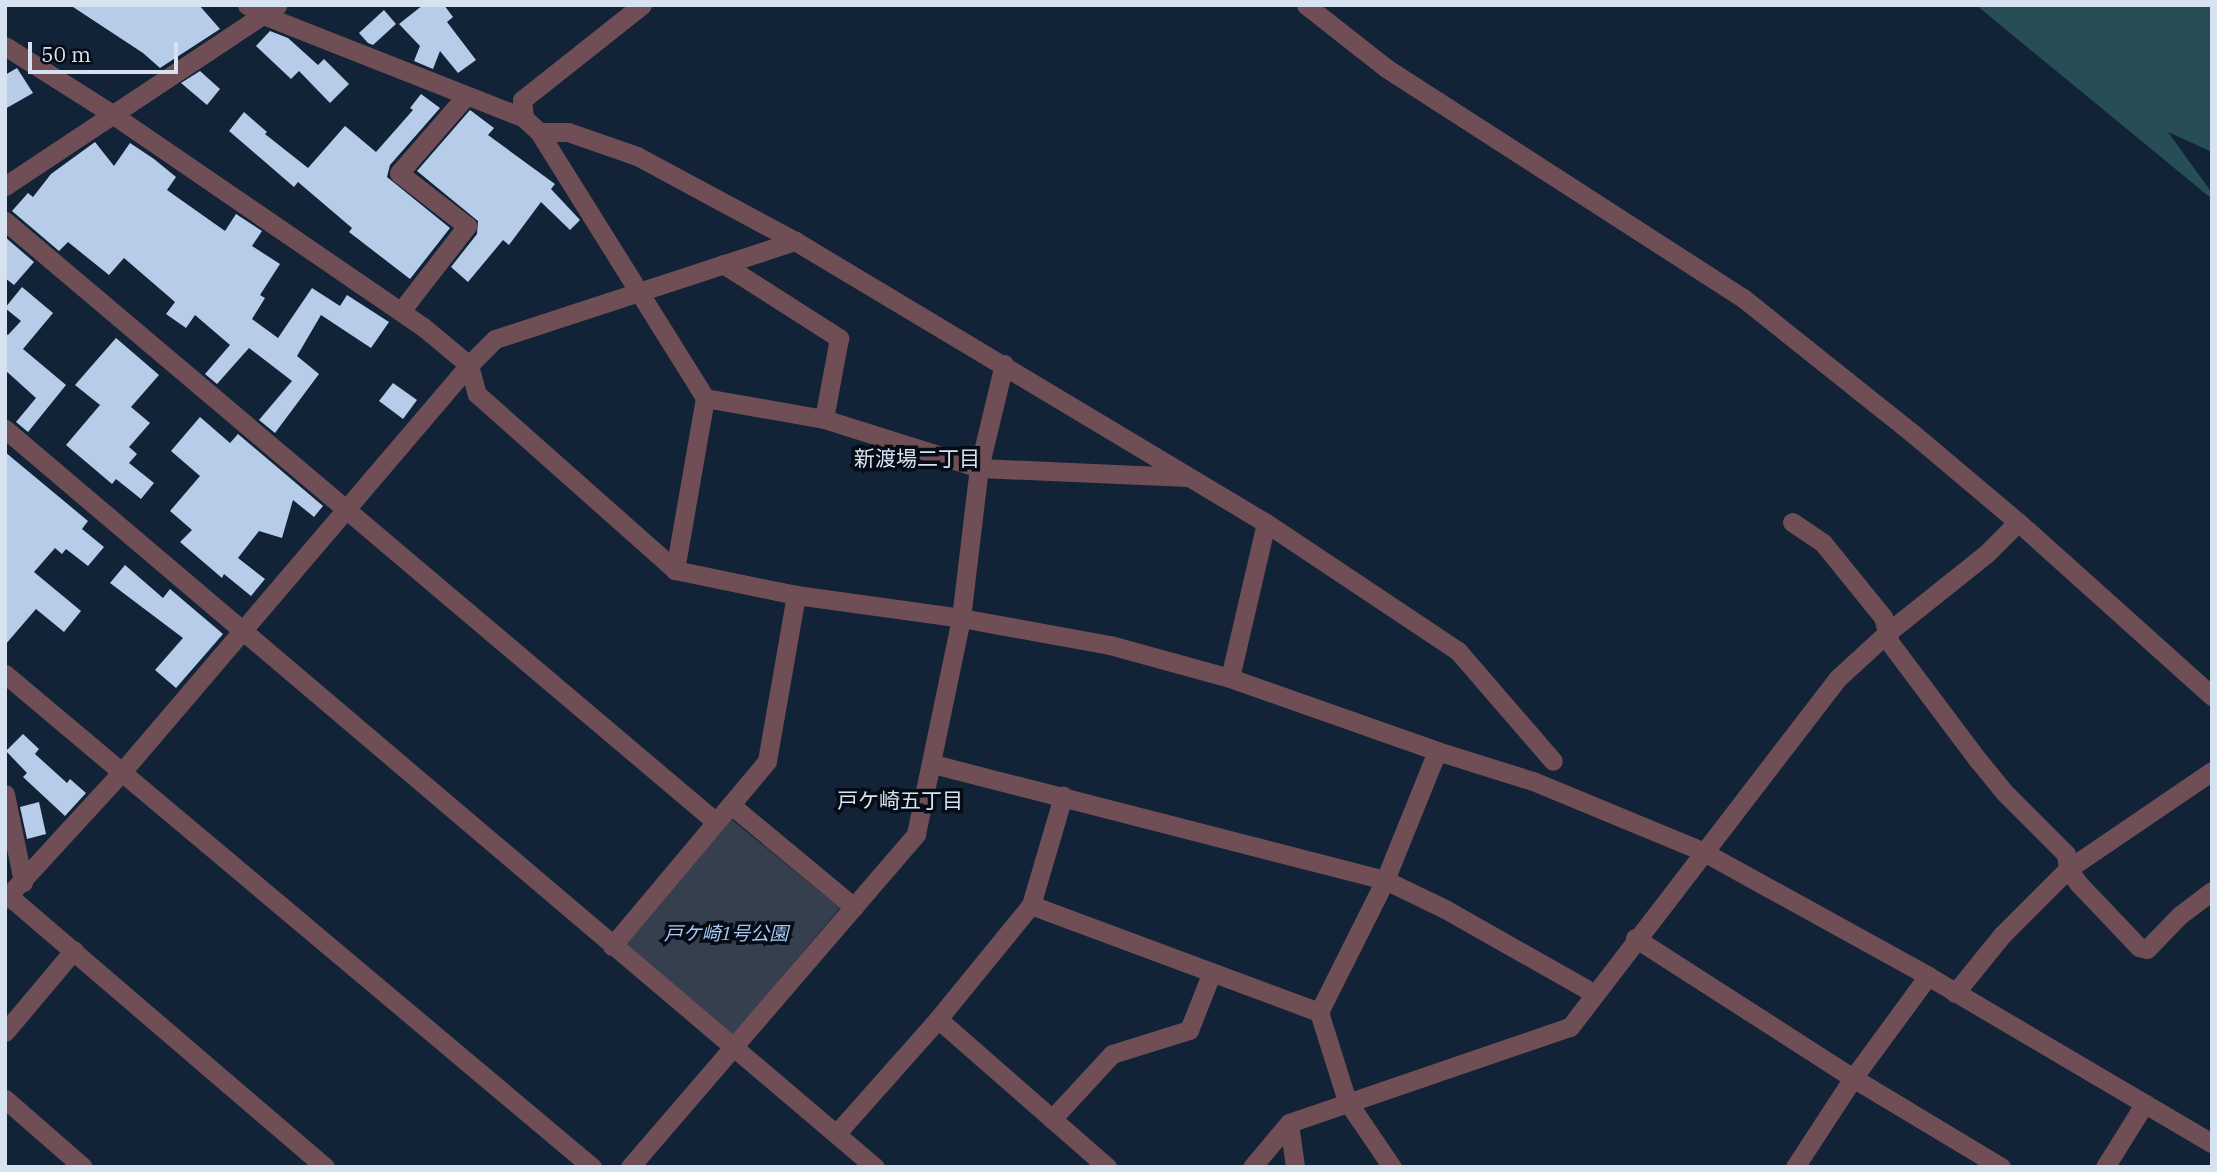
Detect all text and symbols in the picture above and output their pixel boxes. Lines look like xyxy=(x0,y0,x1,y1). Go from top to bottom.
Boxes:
scale bar xyxy=(32,28,182,72)
text: 50 m xyxy=(41,40,91,68)
district label: 新渡場二丁目 xyxy=(854,445,980,471)
district label: 戸ケ崎五丁目 xyxy=(837,787,963,813)
park label: 戸ケ崎1号公園 xyxy=(664,923,788,945)

